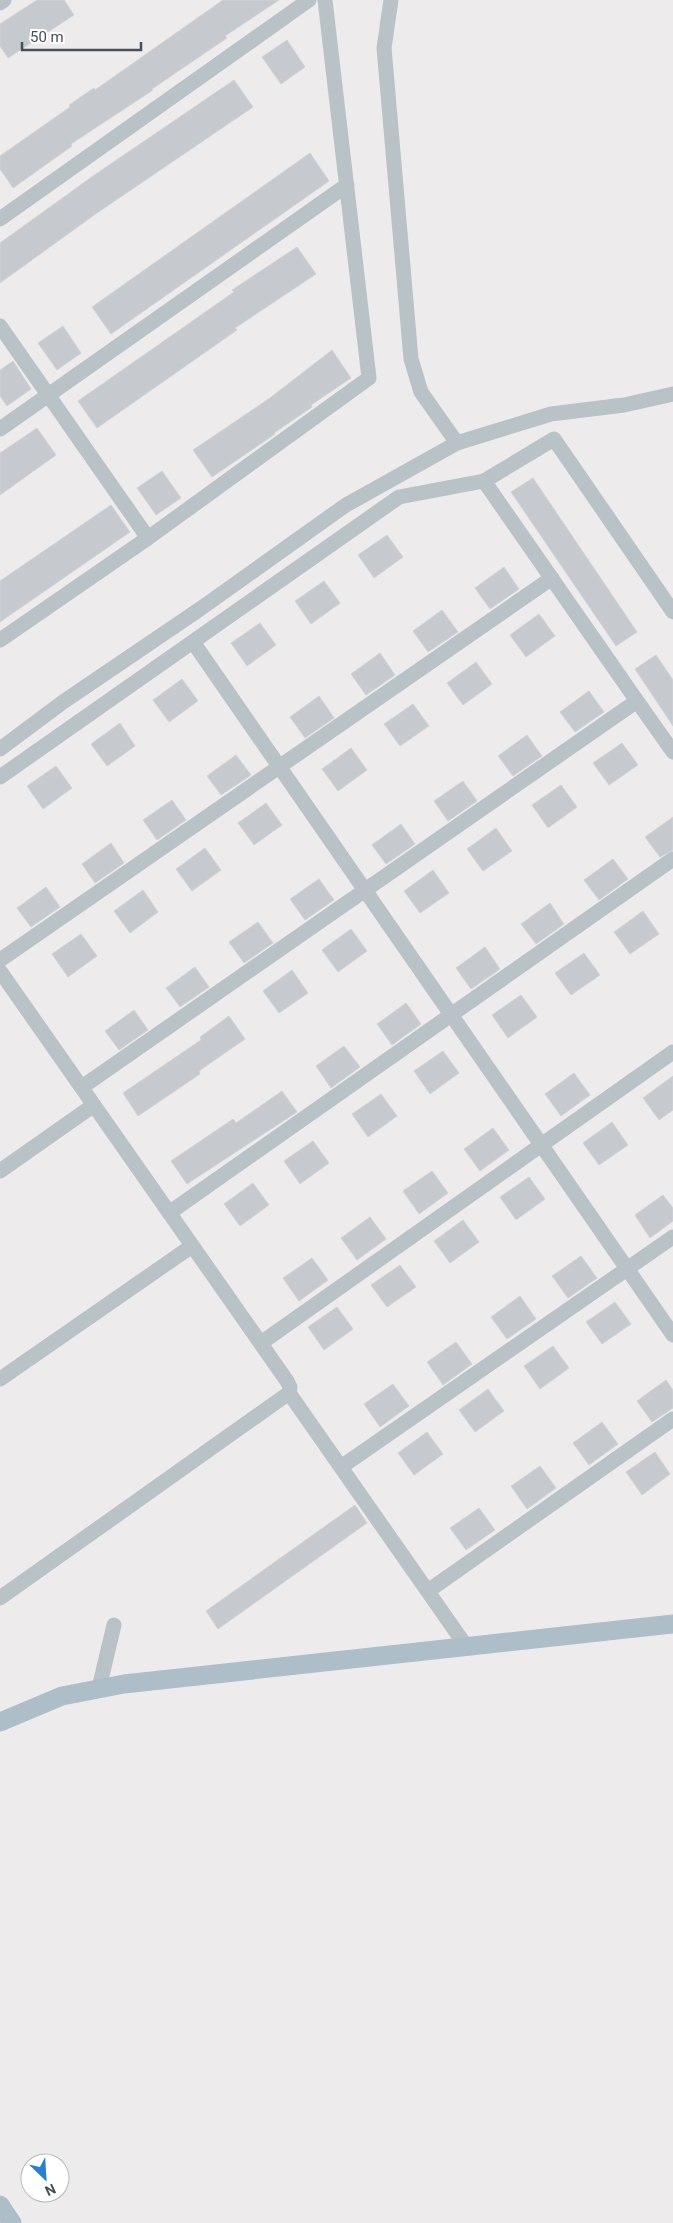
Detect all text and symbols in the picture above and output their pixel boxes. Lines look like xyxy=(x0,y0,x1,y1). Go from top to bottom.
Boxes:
scale bar xyxy=(22,20,141,52)
text: 50 m xyxy=(30,28,64,46)
north arrow xyxy=(20,2153,70,2203)
text: N xyxy=(43,2180,58,2199)

